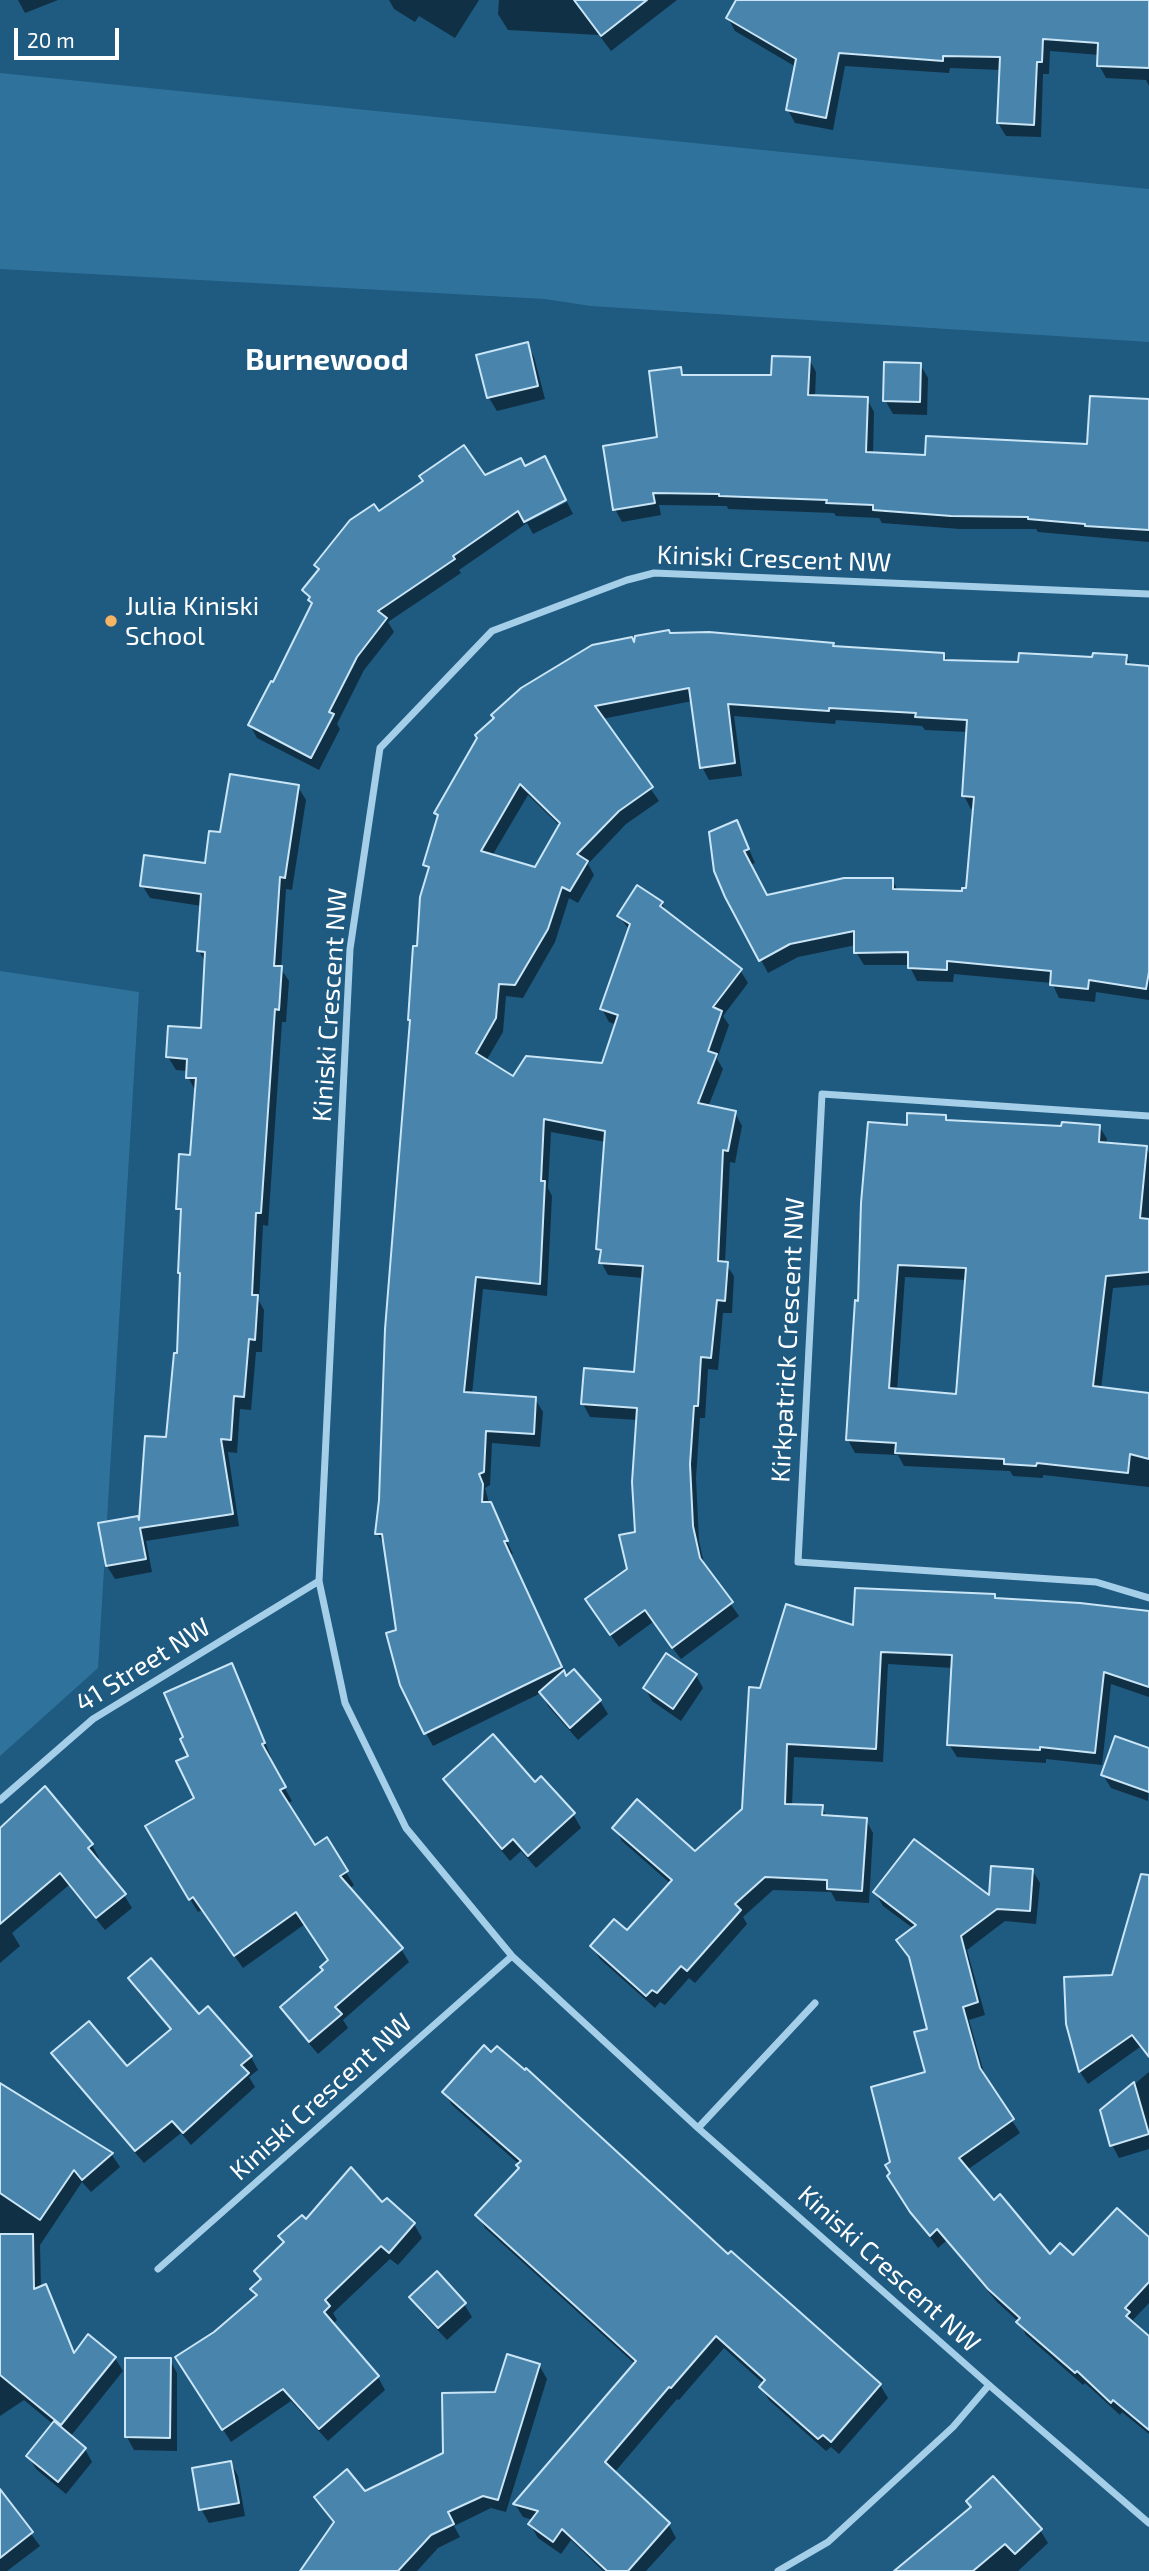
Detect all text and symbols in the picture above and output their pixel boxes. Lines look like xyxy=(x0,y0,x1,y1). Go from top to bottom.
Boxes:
scale bar xyxy=(18,14,122,58)
text: 20 m xyxy=(27,27,75,52)
district label: Burnewood xyxy=(245,342,409,378)
street label: Kiniski Crescent NW xyxy=(656,539,892,579)
place label: Julia Kiniski School xyxy=(125,590,259,652)
marker: Julia Kiniski School xyxy=(103,613,119,629)
street label: Kiniski Crescent NW xyxy=(306,887,354,1123)
street label: Kirkpatrick Crescent NW xyxy=(765,1197,811,1483)
street label: 41 Street NW xyxy=(70,1611,216,1719)
street label: Kiniski Crescent NW xyxy=(223,2007,419,2187)
street label: Kiniski Crescent NW xyxy=(791,2179,987,2359)

